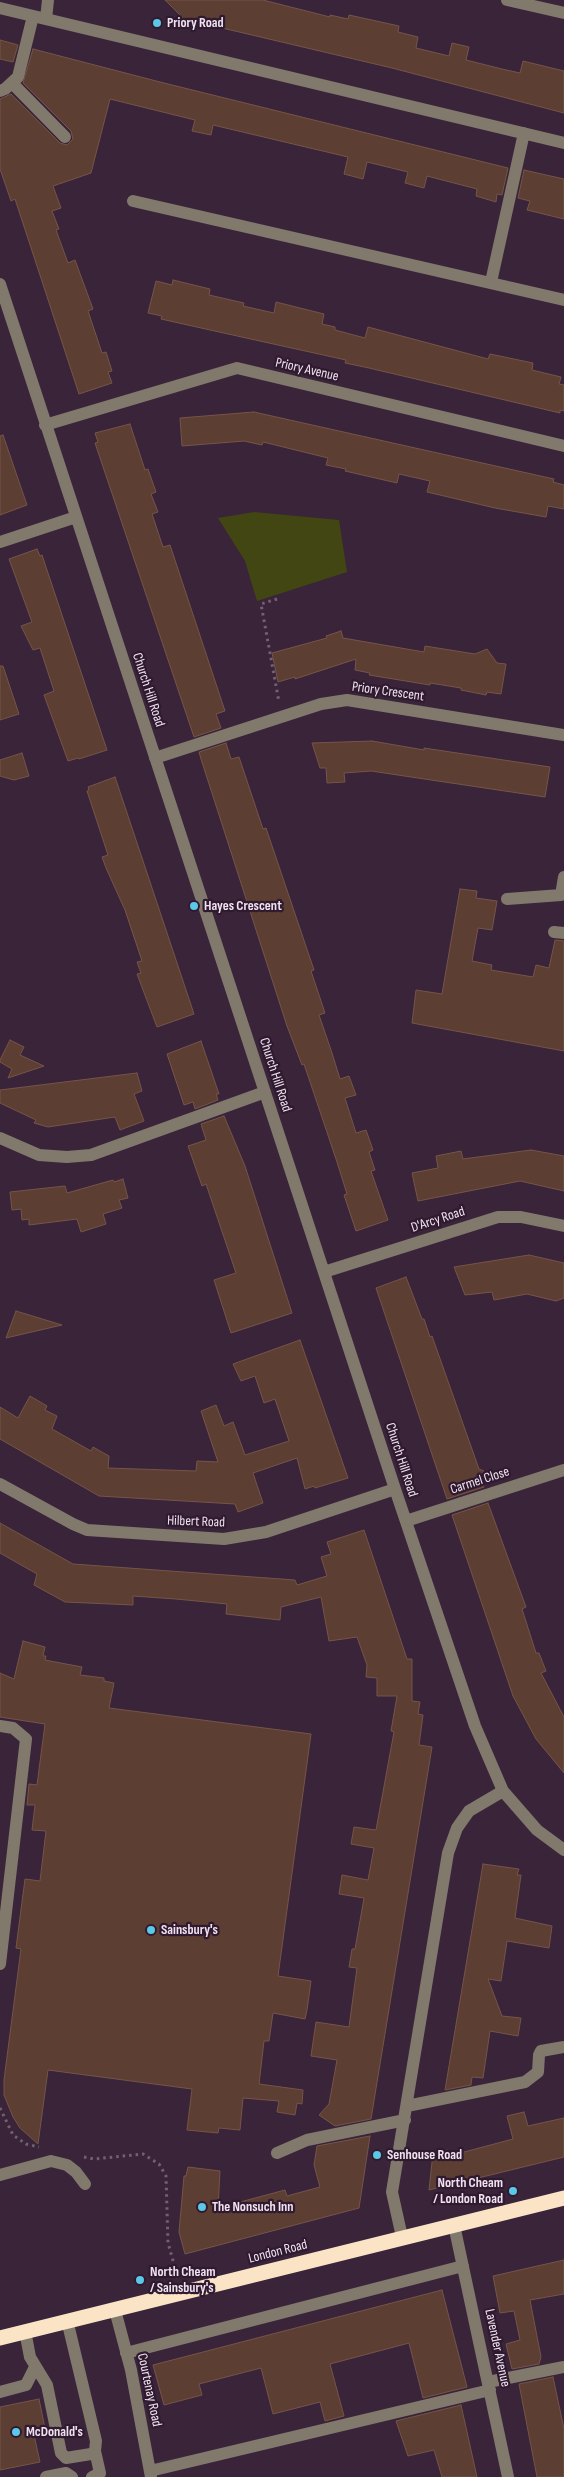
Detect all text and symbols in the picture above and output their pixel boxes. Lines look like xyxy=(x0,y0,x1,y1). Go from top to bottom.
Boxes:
place label: Priory Road xyxy=(167,15,224,31)
marker: Priory Road xyxy=(151,17,163,29)
street label: Priory Avenue xyxy=(274,355,340,385)
street label: Church Hill Road xyxy=(128,651,168,729)
street label: Priory Crescent xyxy=(351,679,425,705)
place label: Hayes Crescent xyxy=(204,898,282,914)
marker: Hayes Crescent xyxy=(188,900,200,912)
street label: Church Hill Road xyxy=(255,1036,295,1114)
street label: D'Arcy Road xyxy=(409,1203,467,1237)
street label: Church Hill Road xyxy=(381,1421,421,1499)
street label: Carmel Close xyxy=(448,1464,512,1498)
street label: Hilbert Road xyxy=(167,1513,225,1531)
place label: Sainsbury's xyxy=(161,1922,218,1938)
marker: Sainsbury's xyxy=(145,1924,157,1936)
place label: Senhouse Road xyxy=(387,2147,462,2163)
marker: Senhouse Road xyxy=(371,2149,383,2161)
place label: North Cheam / London Road xyxy=(433,2175,503,2208)
marker: North Cheam / London Road xyxy=(507,2185,519,2197)
place label: The Nonsuch Inn xyxy=(212,2199,294,2215)
marker: The Nonsuch Inn xyxy=(196,2201,208,2213)
street label: London Road xyxy=(247,2237,309,2267)
place label: North Cheam / Sainsbury's xyxy=(150,2264,216,2296)
marker: North Cheam / Sainsbury's xyxy=(134,2274,146,2286)
street label: Lavender Avenue xyxy=(481,2307,513,2389)
street label: Courtenay Road xyxy=(133,2352,165,2428)
place label: McDonald's xyxy=(26,2424,83,2440)
marker: McDonald's xyxy=(10,2426,22,2438)

